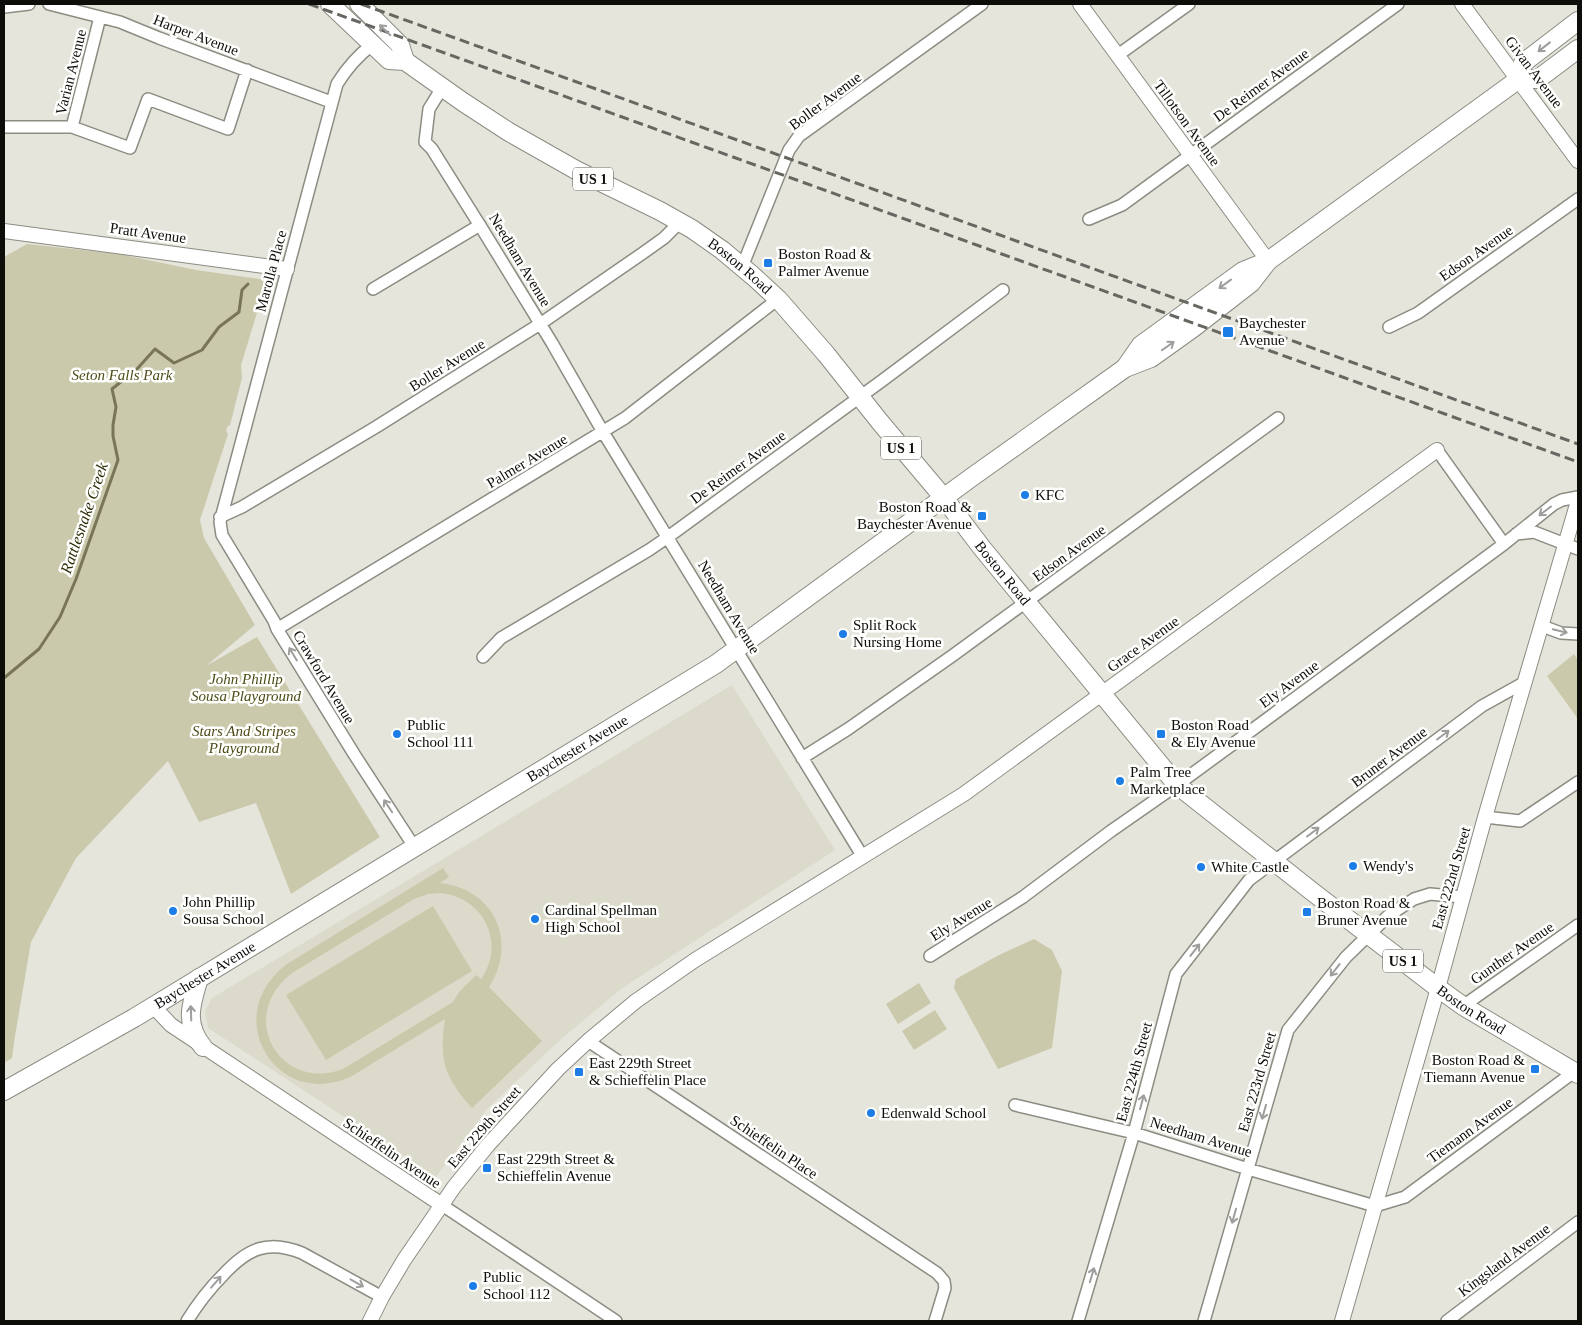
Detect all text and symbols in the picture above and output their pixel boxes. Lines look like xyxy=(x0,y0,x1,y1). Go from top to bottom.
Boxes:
street label: Harper Avenue xyxy=(151,11,241,59)
one-way arrow xyxy=(379,24,392,36)
street label: Varian Avenue xyxy=(53,27,89,116)
street label: Givan Avenue xyxy=(1502,33,1566,111)
one-way arrow xyxy=(1538,41,1551,52)
street label: De Reimer Avenue xyxy=(1210,45,1312,125)
street label: Boller Avenue xyxy=(786,69,864,133)
street label: Tillotson Avenue xyxy=(1151,77,1224,169)
road number: US 1 xyxy=(573,168,613,190)
street label: Needham Avenue xyxy=(486,210,554,310)
street label: Pratt Avenue xyxy=(109,220,187,246)
street label: Edson Avenue xyxy=(1436,222,1516,284)
street label: Marolla Place xyxy=(252,228,290,314)
street label: Boston Road xyxy=(705,235,775,297)
place label: Boston Road & Palmer Avenue xyxy=(778,246,872,279)
marker: Boston Road & Palmer Avenue xyxy=(762,257,774,269)
one-way arrow xyxy=(1218,279,1232,289)
place label: Baychester Avenue xyxy=(1239,315,1306,348)
marker: Baychester Avenue xyxy=(1221,325,1235,339)
street label: Boller Avenue xyxy=(406,335,488,395)
one-way arrow xyxy=(1160,341,1174,351)
park label: Seton Falls Park xyxy=(72,367,173,383)
street label: De Reimer Avenue xyxy=(687,427,789,507)
street label: Palmer Avenue xyxy=(484,431,570,491)
road number: US 1 xyxy=(881,436,921,459)
water label: Rattlesnake Creek xyxy=(57,459,111,577)
place label: KFC xyxy=(1035,487,1064,503)
marker: KFC xyxy=(1019,489,1031,501)
place label: Boston Road & Baychester Avenue xyxy=(857,499,972,532)
one-way arrow xyxy=(1539,506,1552,517)
marker: Boston Road & Baychester Avenue xyxy=(976,510,988,522)
street label: Edson Avenue xyxy=(1030,521,1109,585)
street label: Boston Road xyxy=(972,538,1034,609)
street label: Needham Avenue xyxy=(695,557,763,657)
street label: Grace Avenue xyxy=(1104,613,1182,675)
place label: Split Rock Nursing Home xyxy=(853,617,942,650)
street label: Crawford Avenue xyxy=(290,627,358,727)
one-way arrow xyxy=(1552,627,1568,637)
marker: Split Rock Nursing Home xyxy=(837,628,849,640)
one-way arrow xyxy=(287,648,297,662)
street label: Ely Avenue xyxy=(1256,657,1322,711)
park label: John Phillip Sousa Playground xyxy=(191,671,301,704)
street label: Baychester Avenue xyxy=(524,711,631,785)
place label: Public School 111 xyxy=(407,717,474,750)
place label: Boston Road & Ely Avenue xyxy=(1171,717,1256,750)
park label: Stars And Stripes Playground xyxy=(192,723,296,756)
street label: Bruner Avenue xyxy=(1348,723,1430,791)
marker: Public School 111 xyxy=(391,728,403,740)
marker: Boston Road & Ely Avenue xyxy=(1155,728,1167,740)
one-way arrow xyxy=(1436,730,1450,740)
place label: Palm Tree Marketplace xyxy=(1130,764,1205,797)
marker: Palm Tree Marketplace xyxy=(1114,775,1126,787)
one-way arrow xyxy=(383,800,393,814)
street label: East 222nd Street xyxy=(1429,824,1474,931)
one-way arrow xyxy=(1306,827,1319,838)
place label: Wendy's xyxy=(1363,858,1414,874)
place label: White Castle xyxy=(1211,859,1289,875)
marker: Wendy's xyxy=(1347,860,1359,872)
marker: White Castle xyxy=(1195,861,1207,873)
place label: John Phillip Sousa School xyxy=(183,894,264,927)
street label: Ely Avenue xyxy=(927,894,995,944)
place label: Boston Road & Bruner Avenue xyxy=(1317,895,1411,928)
place label: Cardinal Spellman High School xyxy=(545,902,658,935)
marker: John Phillip Sousa School xyxy=(167,905,179,917)
marker: Boston Road & Bruner Avenue xyxy=(1301,906,1313,918)
marker: Cardinal Spellman High School xyxy=(529,913,541,925)
street label: Gunther Avenue xyxy=(1467,918,1557,988)
street label: Baychester Avenue xyxy=(151,938,258,1012)
one-way arrow xyxy=(1190,943,1200,957)
road number: US 1 xyxy=(1383,949,1423,972)
one-way arrow xyxy=(1330,963,1341,976)
street label: Boston Road xyxy=(1434,982,1509,1038)
one-way arrow xyxy=(186,1006,196,1022)
street label: East 224th Street xyxy=(1113,1020,1155,1124)
street label: East 223rd Street xyxy=(1235,1029,1279,1134)
place label: Boston Road & Tiemann Avenue xyxy=(1424,1052,1525,1085)
place label: East 229th Street & Schieffelin Place xyxy=(589,1055,707,1088)
marker: Boston Road & Tiemann Avenue xyxy=(1529,1063,1541,1075)
marker: East 229th Street & Schieffelin Place xyxy=(573,1066,585,1078)
street label: East 229th Street xyxy=(444,1082,524,1171)
one-way arrow xyxy=(1138,1094,1147,1110)
street label: Tiemann Avenue xyxy=(1424,1094,1516,1166)
one-way arrow xyxy=(1259,1104,1269,1120)
place label: Edenwald School xyxy=(881,1105,986,1121)
marker: Edenwald School xyxy=(865,1107,877,1119)
street label: Schieffelin Place xyxy=(727,1112,821,1182)
street label: Schieffelin Avenue xyxy=(340,1114,444,1192)
street label: Needham Avenue xyxy=(1148,1114,1254,1160)
place label: East 229th Street & Schieffelin Avenue xyxy=(497,1151,615,1184)
marker: East 229th Street & Schieffelin Avenue xyxy=(481,1162,493,1174)
one-way arrow xyxy=(1229,1208,1239,1224)
street label: Kingsland Avenue xyxy=(1455,1220,1553,1300)
one-way arrow xyxy=(1087,1267,1097,1283)
place label: Public School 112 xyxy=(483,1269,550,1302)
one-way arrow xyxy=(210,1276,222,1289)
one-way arrow xyxy=(349,1278,364,1288)
marker: Public School 112 xyxy=(467,1280,479,1292)

